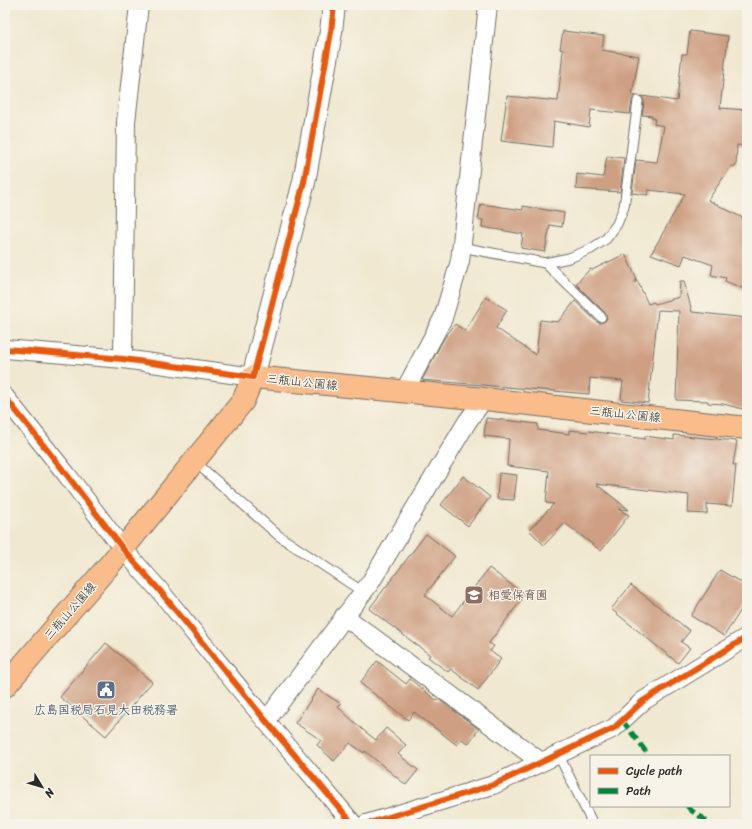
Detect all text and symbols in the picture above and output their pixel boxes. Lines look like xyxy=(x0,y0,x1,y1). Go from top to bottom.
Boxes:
street label: 三瓶山公園線 xyxy=(265,367,339,397)
street label: 三瓶山公園線 xyxy=(588,399,662,429)
street label: 三瓶山公園線 xyxy=(38,577,102,645)
school or university icon: 相愛保育園 xyxy=(463,584,485,606)
place label: 相愛保育園 xyxy=(488,584,548,606)
public building icon: 広島国税局石見大田税務署 xyxy=(95,679,117,701)
place label: 広島国税局石見大田税務署 xyxy=(34,699,178,721)
legend xyxy=(590,755,730,807)
text: Cycle path xyxy=(626,760,682,782)
north arrow xyxy=(22,767,62,807)
text: Path xyxy=(626,780,651,802)
text: N xyxy=(39,783,60,802)

